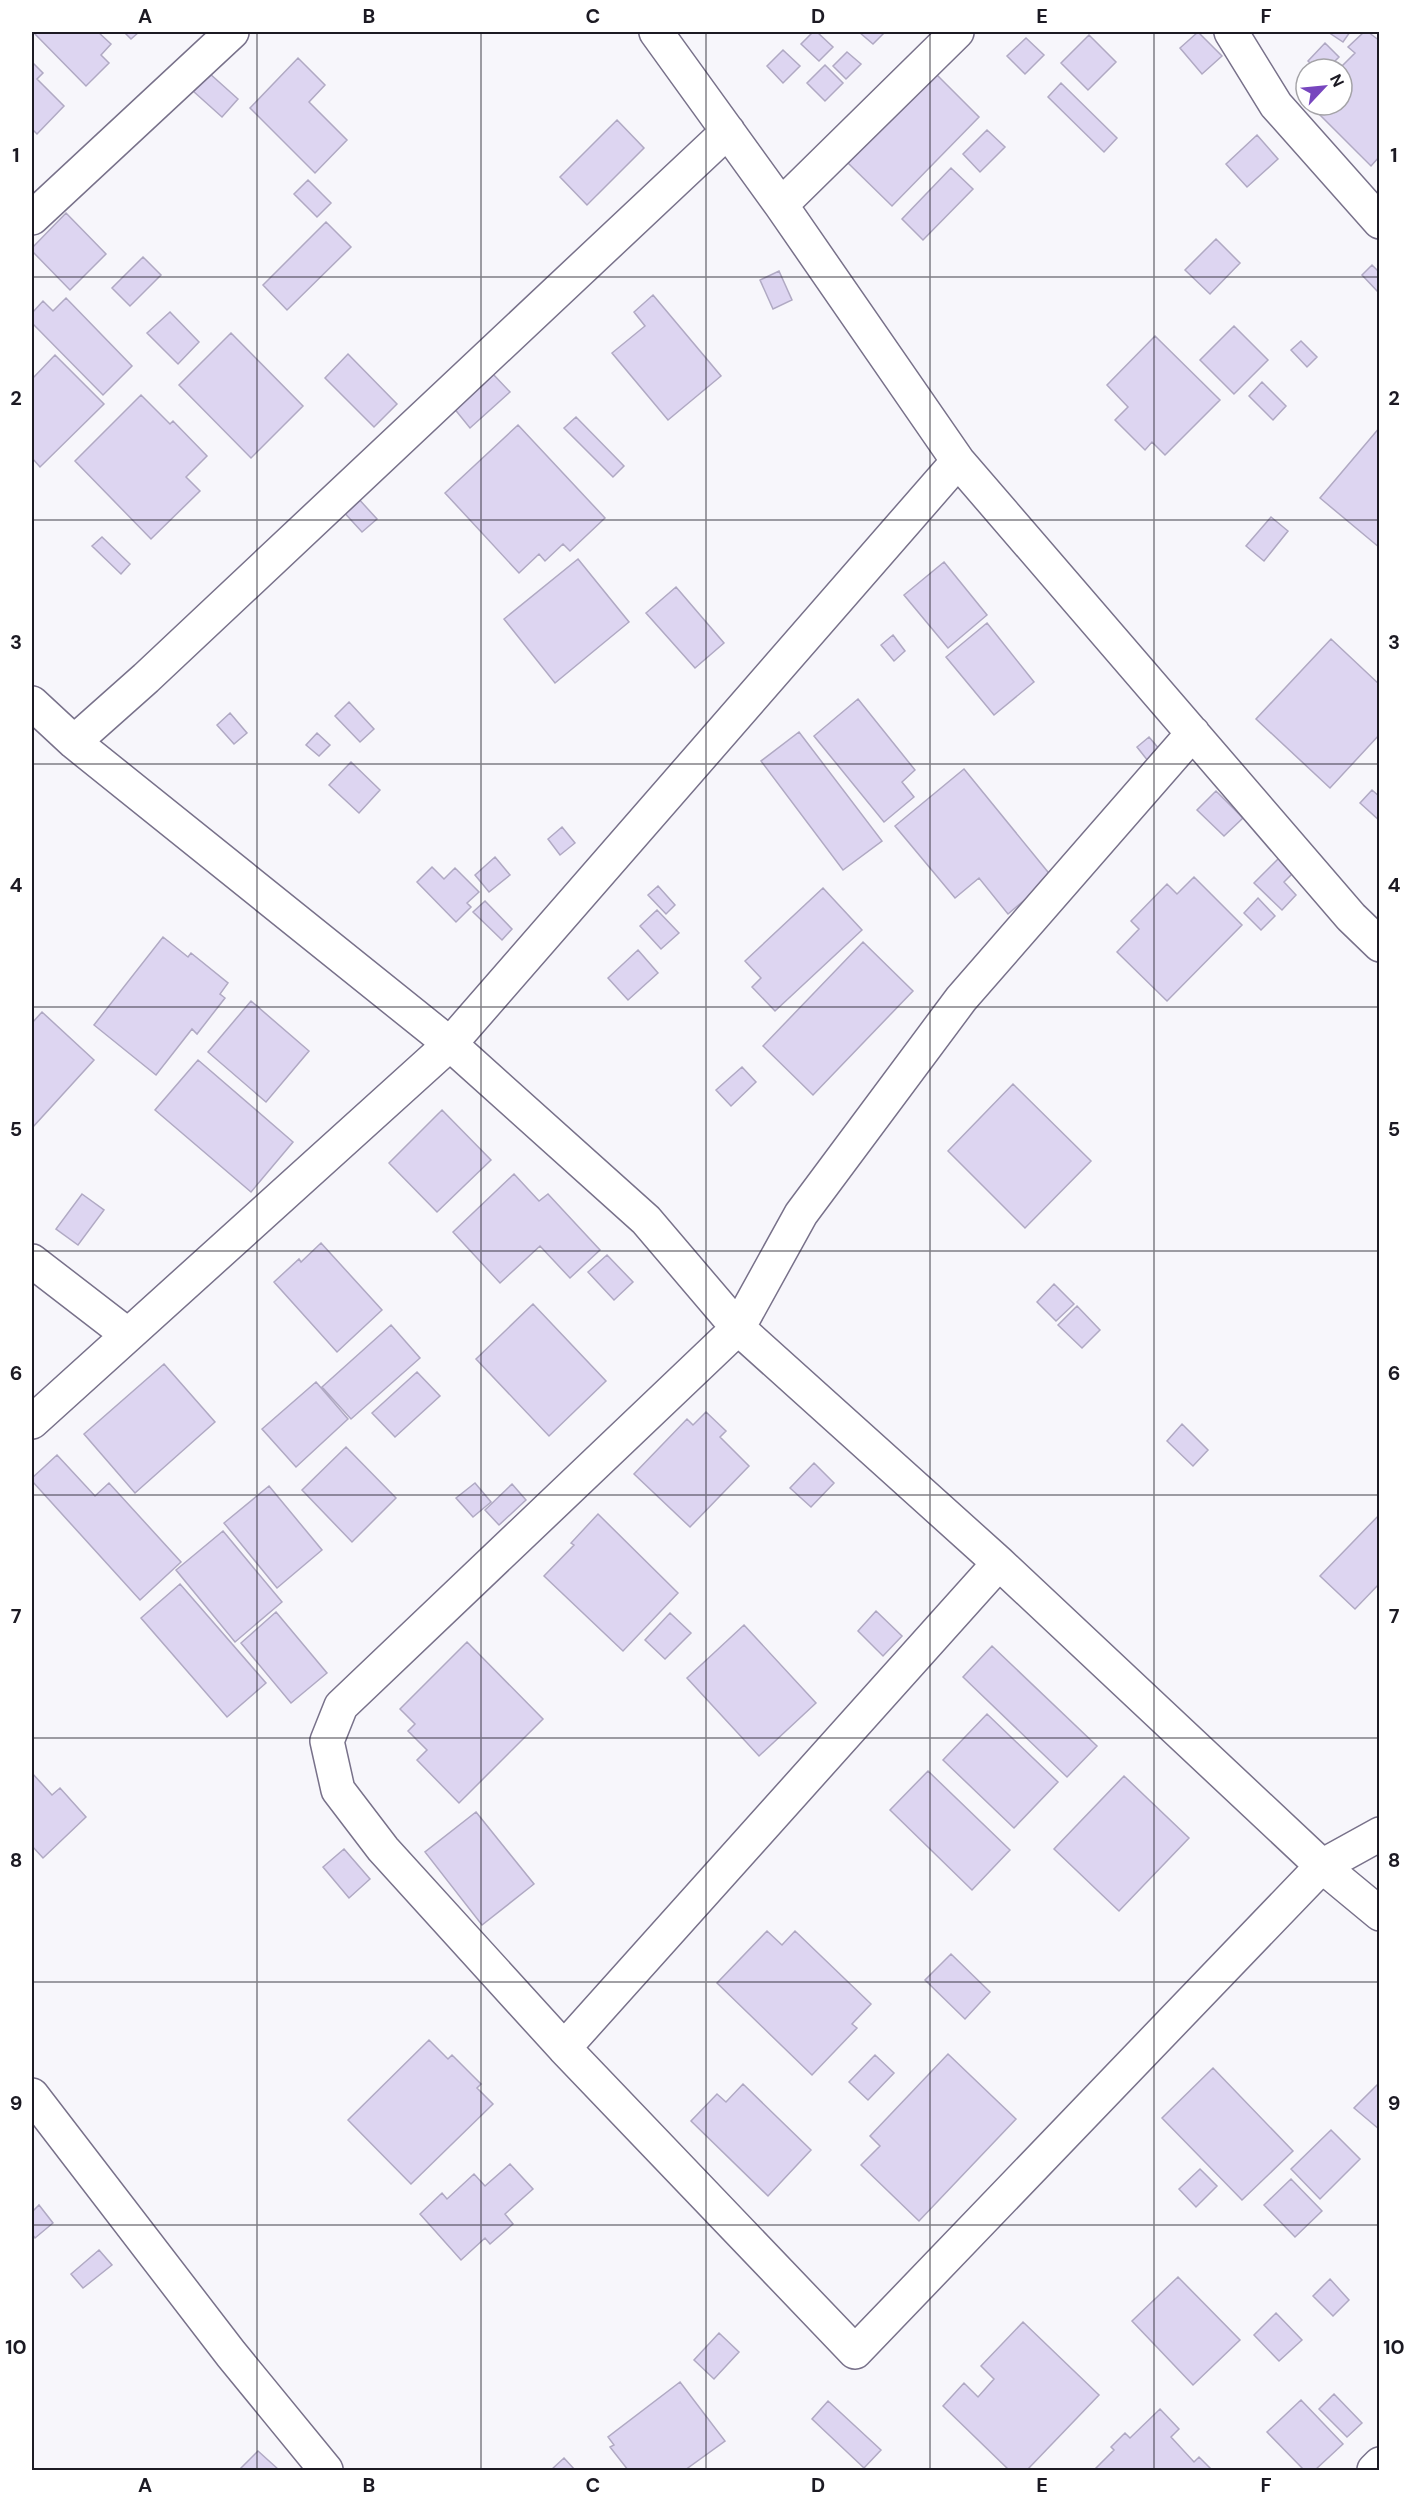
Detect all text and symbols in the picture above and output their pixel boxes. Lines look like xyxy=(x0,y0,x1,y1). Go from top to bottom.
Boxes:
text: A xyxy=(138,3,152,29)
text: B xyxy=(363,3,375,29)
text: C xyxy=(586,3,600,29)
text: D xyxy=(811,3,825,29)
text: E xyxy=(1036,3,1048,29)
text: F xyxy=(1260,3,1272,29)
north arrow xyxy=(1294,57,1354,117)
text: N xyxy=(1325,71,1349,90)
text: 1 xyxy=(12,142,20,168)
text: 1 xyxy=(1390,142,1398,168)
text: 2 xyxy=(10,385,22,411)
text: 2 xyxy=(1388,385,1400,411)
text: 3 xyxy=(10,629,22,655)
text: 3 xyxy=(1388,629,1400,655)
text: 4 xyxy=(10,872,23,898)
text: 4 xyxy=(1388,872,1401,898)
text: 5 xyxy=(10,1116,22,1142)
text: 5 xyxy=(1388,1116,1400,1142)
text: 6 xyxy=(10,1360,22,1386)
text: 6 xyxy=(1388,1360,1400,1386)
text: 7 xyxy=(11,1603,22,1629)
text: 7 xyxy=(1389,1603,1400,1629)
text: 8 xyxy=(10,1847,22,1873)
text: 8 xyxy=(1388,1847,1400,1873)
text: 9 xyxy=(10,2090,22,2116)
text: 9 xyxy=(1388,2090,1400,2116)
text: 10 xyxy=(5,2334,27,2360)
text: 10 xyxy=(1383,2334,1405,2360)
text: A xyxy=(138,2472,152,2498)
text: B xyxy=(363,2472,375,2498)
text: C xyxy=(586,2472,600,2498)
text: D xyxy=(811,2472,825,2498)
text: E xyxy=(1036,2472,1048,2498)
text: F xyxy=(1260,2472,1272,2498)

